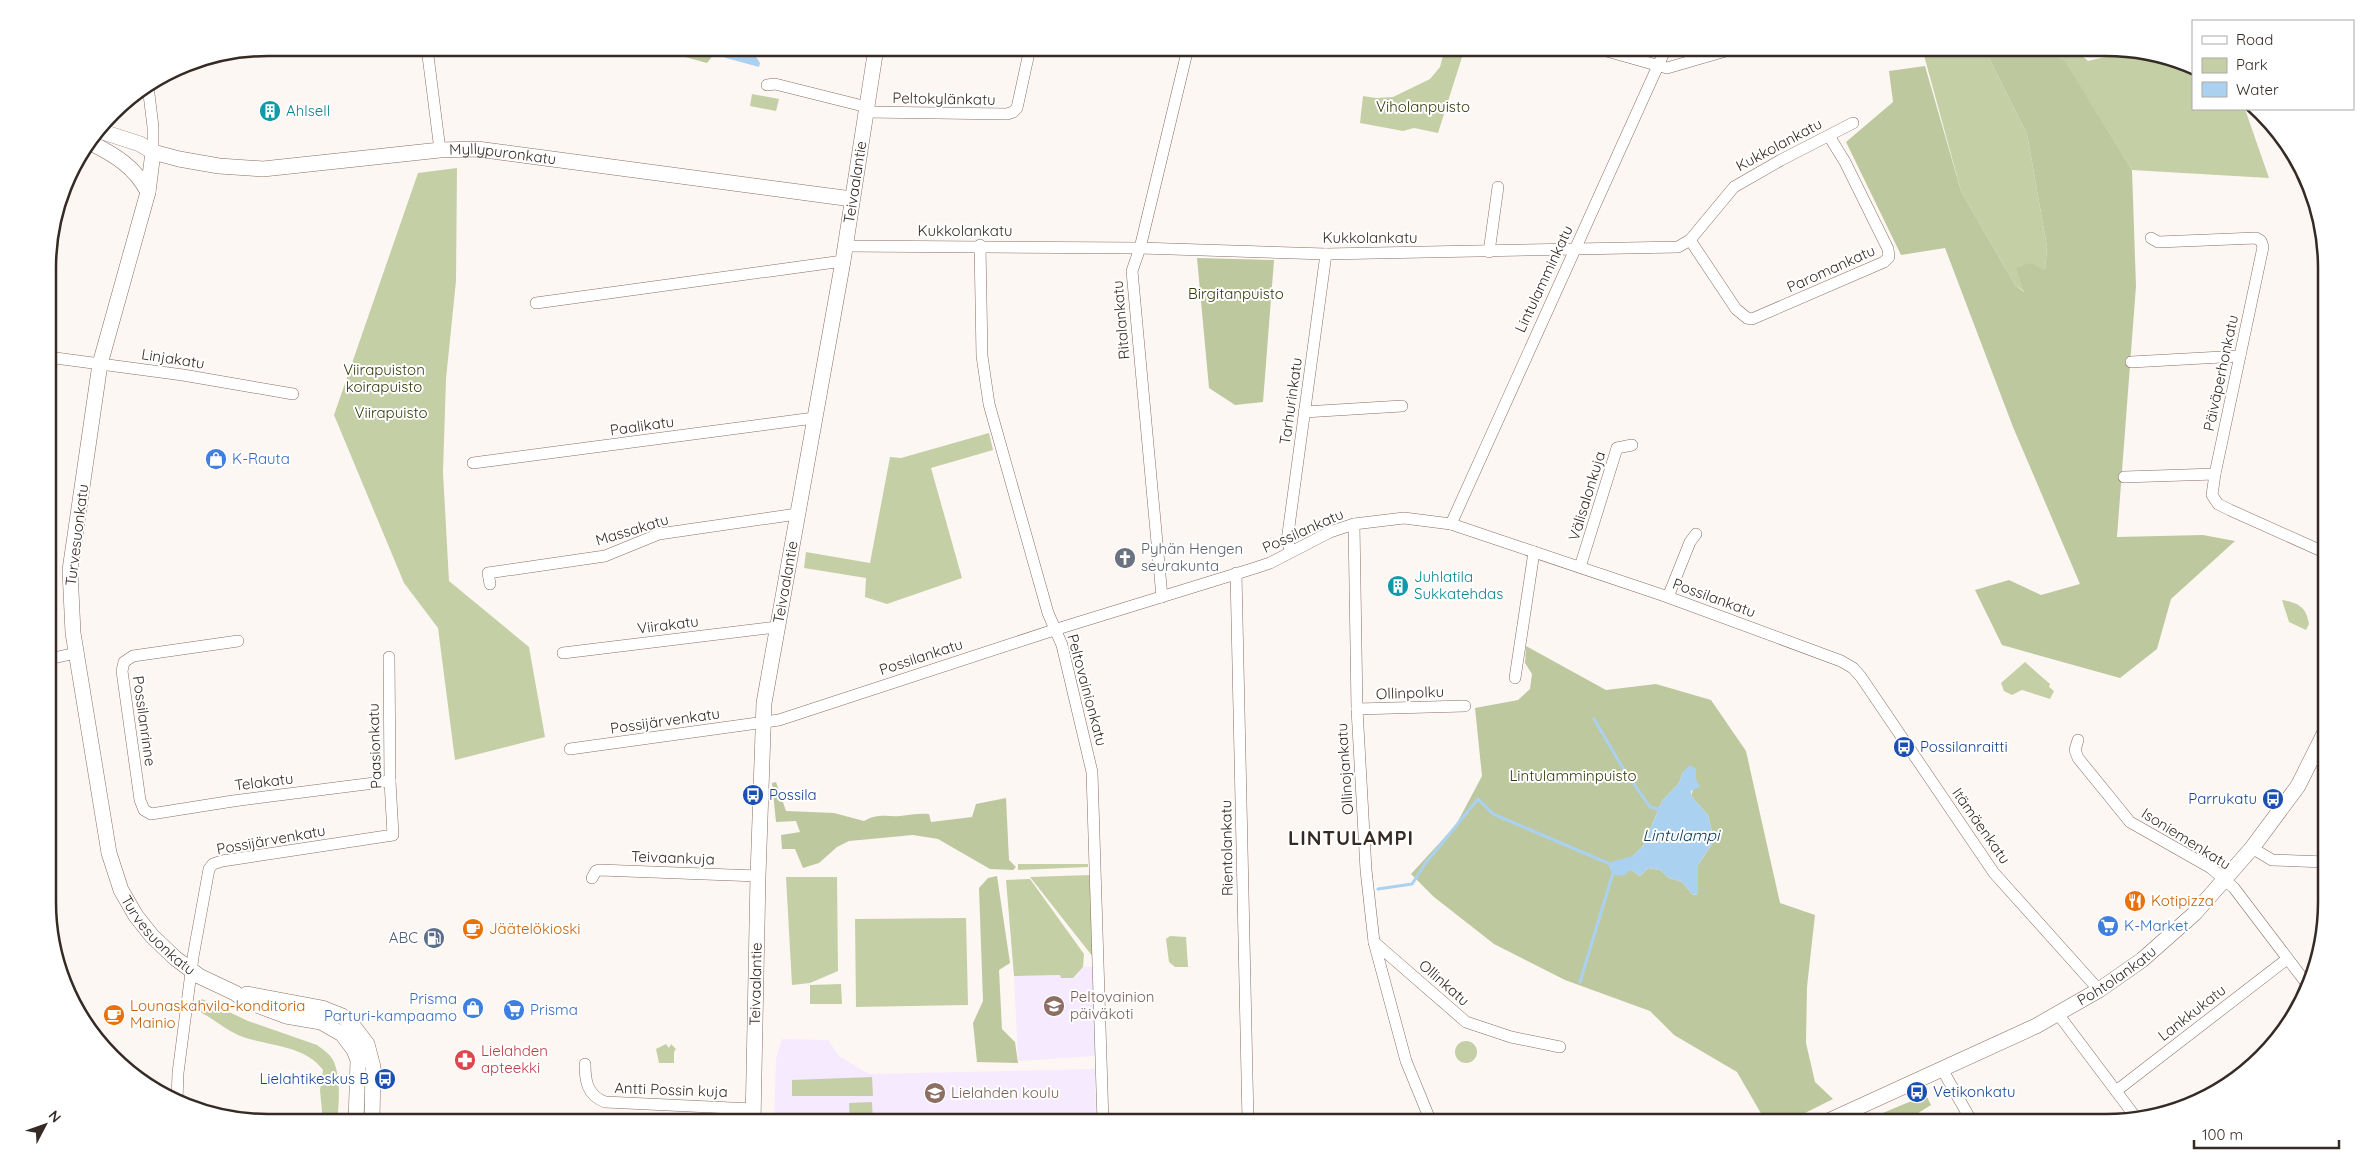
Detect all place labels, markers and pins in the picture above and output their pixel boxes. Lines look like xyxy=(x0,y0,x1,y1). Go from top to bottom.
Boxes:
building icon: Ahlsell xyxy=(258,99,282,123)
place label: Ahlsell xyxy=(286,101,330,120)
shop icon: K-Rauta xyxy=(204,447,228,471)
place label: K-Rauta xyxy=(232,449,290,468)
place label: Pyhän Hengen seurakunta xyxy=(1141,539,1243,575)
church icon: Pyhän Hengen seurakunta xyxy=(1113,546,1137,570)
place label: Juhlatila Sukkatehdas xyxy=(1414,567,1503,603)
building icon: Juhlatila Sukkatehdas xyxy=(1386,574,1410,598)
bus stop icon: Possilanraitti xyxy=(1892,735,1916,759)
place label: Possilanraitti xyxy=(1920,737,2008,756)
bus stop icon: Possila xyxy=(741,783,765,807)
place label: Possila xyxy=(769,785,817,804)
bus stop icon: Parrukatu xyxy=(2261,787,2285,811)
place label: Parrukatu xyxy=(2188,789,2257,808)
restaurant icon: Kotipizza xyxy=(2123,889,2147,913)
place label: Kotipizza xyxy=(2151,891,2214,910)
supermarket icon: K-Market xyxy=(2096,914,2120,938)
place label: K-Market xyxy=(2124,916,2189,935)
cafe icon: Jäätelökioski xyxy=(461,917,485,941)
place label: Jäätelökioski xyxy=(489,919,580,938)
fuel station icon: ABC xyxy=(422,926,446,950)
place label: ABC xyxy=(389,928,418,947)
place label: Peltovainion päiväkoti xyxy=(1070,987,1154,1023)
place label: Prisma Parturi-kampaamo xyxy=(324,989,457,1025)
school or university icon: Peltovainion päiväkoti xyxy=(1042,994,1066,1018)
place label: Lounaskahvila-konditoria Mainio xyxy=(130,996,305,1032)
shop icon: Prisma Parturi-kampaamo xyxy=(461,996,485,1020)
supermarket icon: Prisma xyxy=(502,998,526,1022)
place label: Prisma xyxy=(530,1000,578,1019)
cafe icon: Lounaskahvila-konditoria Mainio xyxy=(102,1003,126,1027)
place label: Lielahden apteekki xyxy=(481,1041,548,1077)
pharmacy icon: Lielahden apteekki xyxy=(453,1048,477,1072)
bus stop icon: Lielahtikeskus B xyxy=(373,1067,397,1091)
place label: Lielahtikeskus B xyxy=(259,1069,369,1088)
bus stop icon: Vetikonkatu xyxy=(1905,1080,1929,1104)
school or university icon: Lielahden koulu xyxy=(923,1081,947,1105)
place label: Vetikonkatu xyxy=(1933,1082,2016,1101)
place label: Lielahden koulu xyxy=(951,1083,1059,1102)

